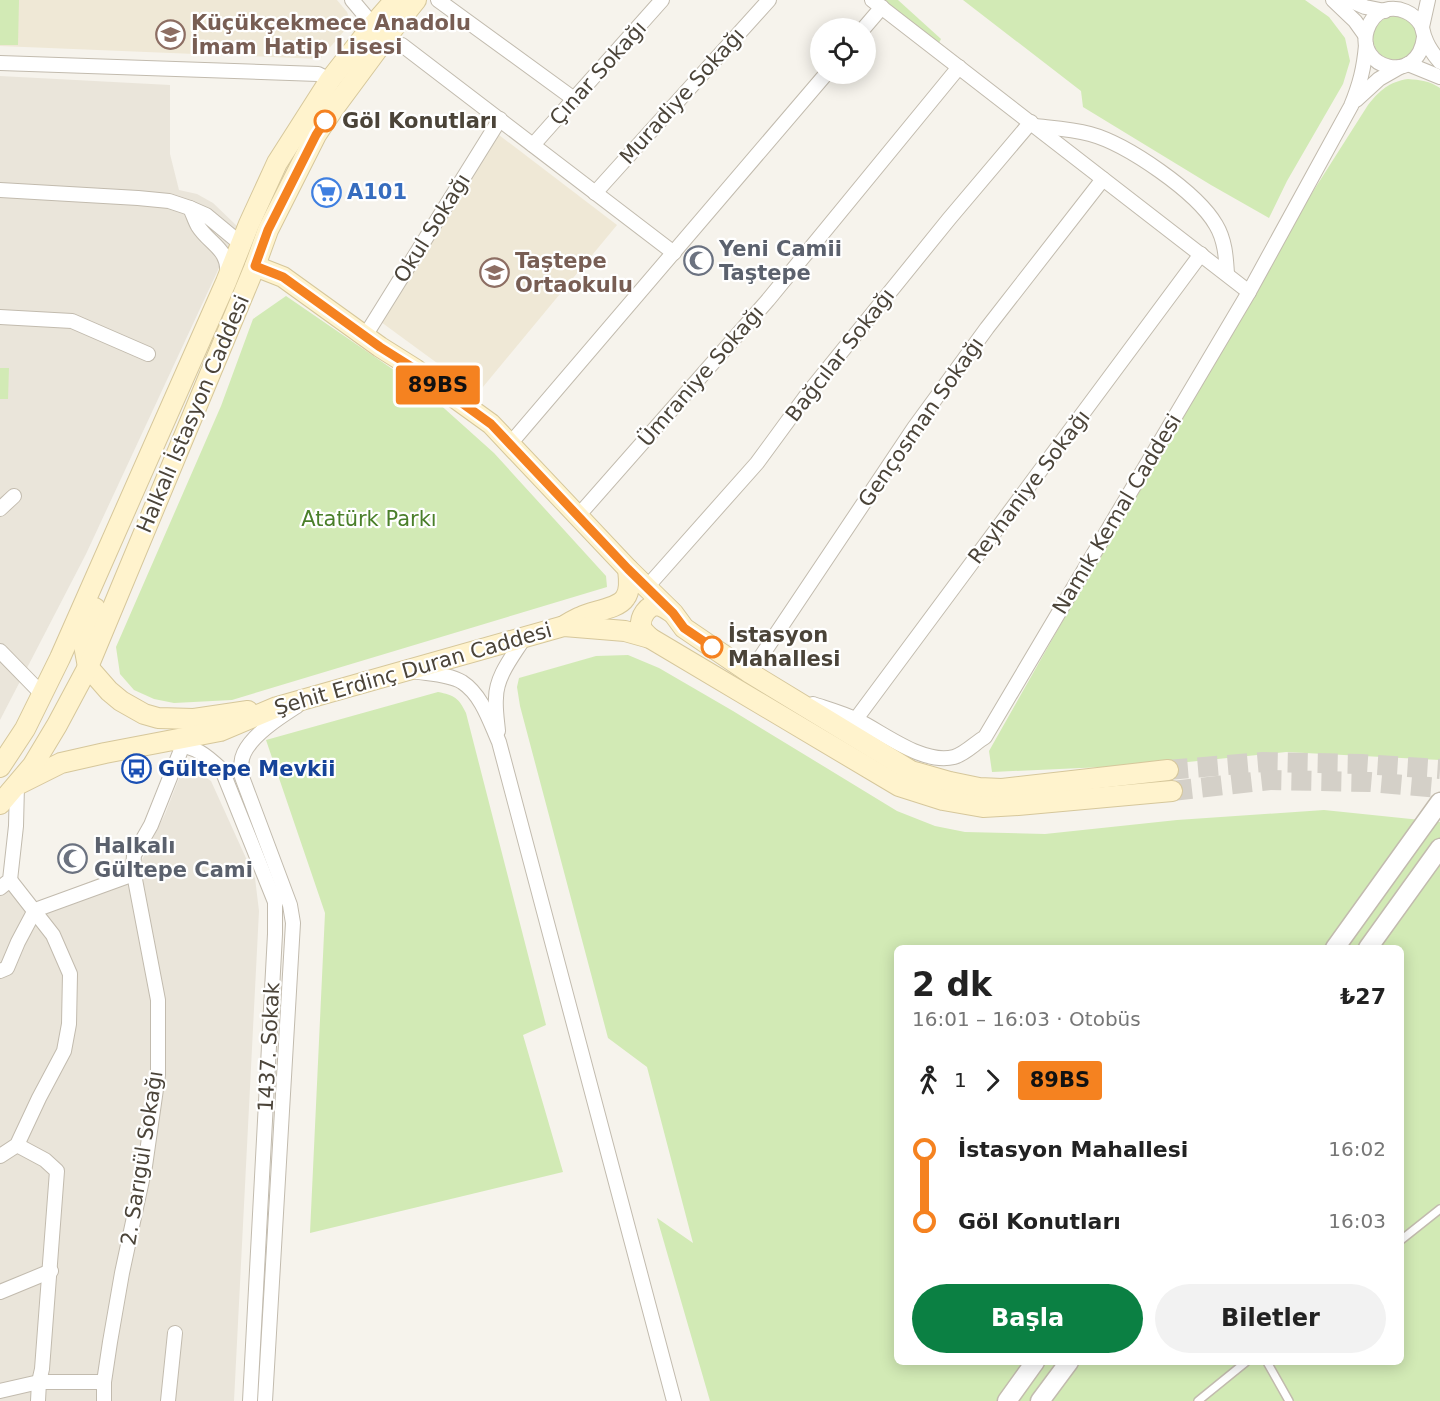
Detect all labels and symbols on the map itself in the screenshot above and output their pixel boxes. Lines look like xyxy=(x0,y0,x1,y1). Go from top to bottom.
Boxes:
place label: Küçükçekmece Anadolu İmam Hatip Lisesi xyxy=(191,11,471,59)
street label: Çınar Sokağı xyxy=(545,16,651,130)
school or university icon: Küçükçekmece Anadolu İmam Hatip Lisesi xyxy=(154,19,186,51)
street label: Muradiye Sokağı xyxy=(615,23,749,169)
place label: Göl Konutları xyxy=(342,109,497,133)
marker: Göl Konutları xyxy=(314,110,336,132)
street label: Okul Sokağı xyxy=(389,169,475,287)
supermarket icon: A101 xyxy=(310,176,342,208)
place label: A101 xyxy=(347,180,407,204)
place label: Yeni Camii Taştepe xyxy=(718,237,842,285)
mosque icon: Yeni Camii Taştepe xyxy=(682,245,714,277)
place label: Taştepe Ortaokulu xyxy=(515,249,633,297)
school or university icon: Taştepe Ortaokulu xyxy=(478,257,510,289)
street label: Bağcılar Sokağı xyxy=(781,284,899,426)
street label: Halkalı İstasyon Caddesi xyxy=(131,291,254,536)
street label: Ümraniye Sokağı xyxy=(633,300,769,451)
street label: Gençosman Sokağı xyxy=(853,333,989,511)
line badge: 89BS xyxy=(396,366,480,404)
street label: Reyhaniye Sokağı xyxy=(963,405,1095,569)
street label: Namık Kemal Caddesi xyxy=(1048,410,1186,618)
park label: Atatürk Parkı xyxy=(301,507,437,531)
street label: Şehit Erdinç Duran Caddesi xyxy=(272,618,554,720)
place label: İstasyon Mahallesi xyxy=(728,622,841,671)
marker: İstasyon Mahallesi xyxy=(701,636,723,658)
bus stop icon: Gültepe Mevkii xyxy=(121,753,153,785)
place label: Gültepe Mevkii xyxy=(158,757,335,781)
place label: Halkalı Gültepe Cami xyxy=(94,834,253,882)
mosque icon: Halkalı Gültepe Cami xyxy=(57,842,89,874)
street label: 1437. Sokak xyxy=(254,981,284,1112)
street label: 2. Sarıgül Sokağı xyxy=(116,1069,168,1247)

